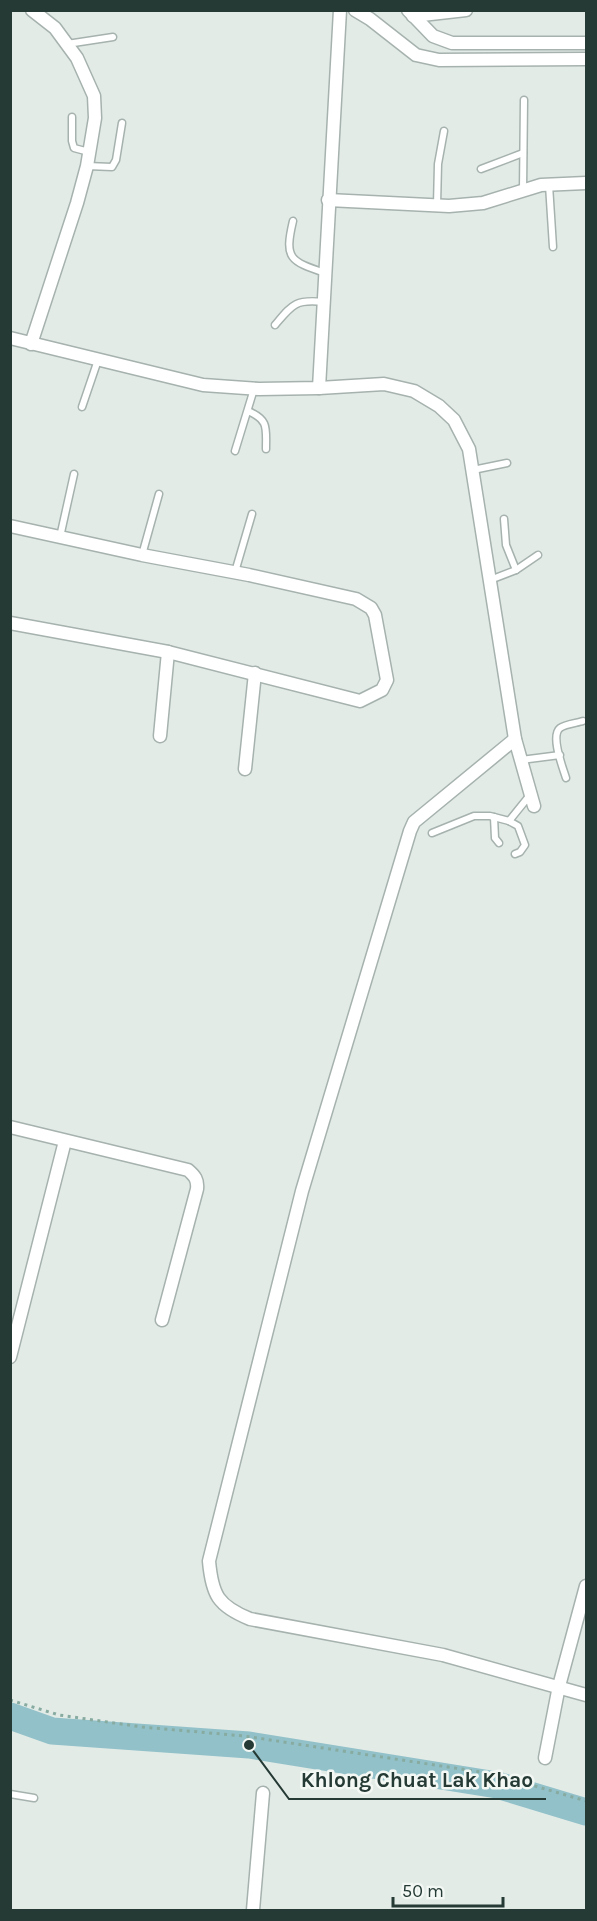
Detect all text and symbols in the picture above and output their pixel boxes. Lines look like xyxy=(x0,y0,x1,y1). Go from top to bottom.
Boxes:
callout: Khlong Chuat Lak Khao xyxy=(289,1760,546,1799)
text: Khlong Chuat Lak Khao xyxy=(301,1768,533,1792)
scale bar xyxy=(393,1870,502,1908)
text: 50 m xyxy=(402,1880,444,1902)

